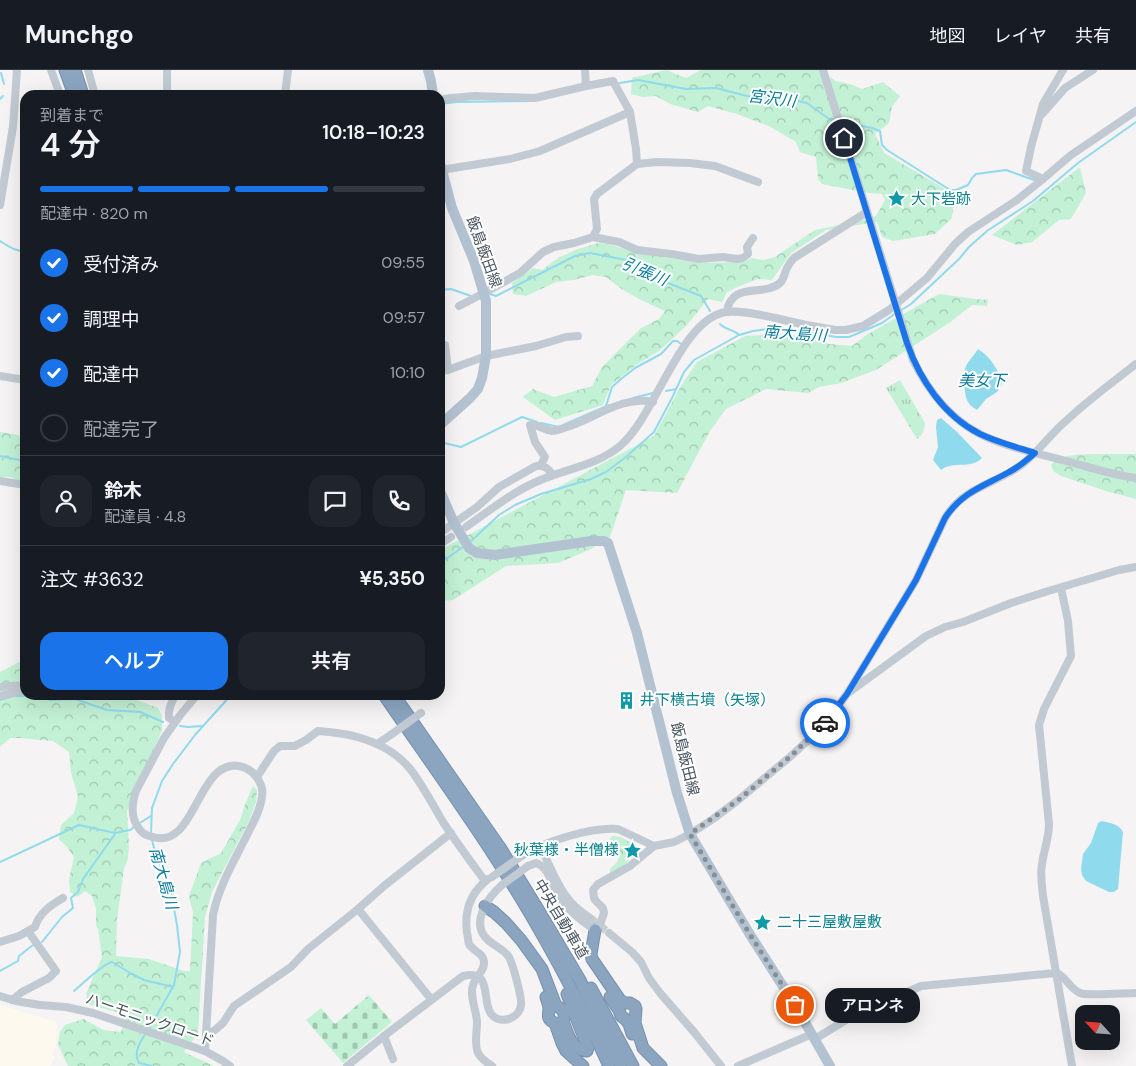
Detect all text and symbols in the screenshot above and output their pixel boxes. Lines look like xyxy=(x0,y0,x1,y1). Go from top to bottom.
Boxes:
text: Munchgo xyxy=(25,19,134,50)
text: 地図 xyxy=(930,24,966,48)
text: レイヤ xyxy=(994,24,1047,48)
text: 共有 xyxy=(1075,24,1111,48)
water label: 宮沢川 xyxy=(747,85,799,112)
text: 到着まで xyxy=(40,105,104,126)
pin xyxy=(823,117,865,159)
text: 10:18–10:23 xyxy=(322,120,425,145)
text: 4 分 xyxy=(40,124,100,166)
icon: home xyxy=(830,124,858,152)
place icon: 大下砦跡 xyxy=(887,189,907,209)
place label: 大下砦跡 xyxy=(911,189,971,209)
text: 配達中 · 820 m xyxy=(40,203,148,224)
street label: 飯島飯田線 xyxy=(462,213,506,291)
icon: check xyxy=(40,249,68,277)
text: 受付済み xyxy=(83,252,159,277)
text: 09:55 xyxy=(381,252,425,273)
water label: 引張川 xyxy=(619,252,673,291)
icon: check xyxy=(40,304,68,332)
text: 調理中 xyxy=(83,307,140,332)
text: 09:57 xyxy=(383,307,425,328)
water label: 南大島川 xyxy=(762,321,830,346)
icon: check xyxy=(40,359,68,387)
text: 配達中 xyxy=(83,362,140,387)
text: 10:10 xyxy=(390,362,425,383)
water label: 美女下 xyxy=(958,370,1009,391)
text: 配達完了 xyxy=(83,417,159,442)
button: person xyxy=(40,475,92,527)
button: chat xyxy=(309,475,361,527)
button: phone xyxy=(373,475,425,527)
text: 鈴木 xyxy=(104,478,142,503)
text: 配達員 · 4.8 xyxy=(104,506,186,527)
text: ¥5,350 xyxy=(360,566,425,591)
text: 注文 #3632 xyxy=(40,567,144,592)
button: ヘルプ xyxy=(40,632,228,690)
button: 共有 xyxy=(238,632,425,690)
building icon: 井下横古墳（矢塚） xyxy=(616,690,636,710)
place label: 井下横古墳（矢塚） xyxy=(640,690,775,710)
courier xyxy=(800,698,850,748)
icon: car xyxy=(811,709,839,737)
street label: 飯島飯田線 xyxy=(666,720,704,798)
place label: 秋葉様・半僧様 xyxy=(514,840,619,860)
place icon: 秋葉様・半僧様 xyxy=(623,840,643,860)
water label: 南大島川 xyxy=(145,844,183,914)
street label: 中央自動車道 xyxy=(529,875,593,963)
place icon: 二十三屋敷屋敷 xyxy=(753,912,773,932)
place label: 二十三屋敷屋敷 xyxy=(777,912,882,932)
pin xyxy=(774,984,816,1026)
callout: アロンネ xyxy=(825,988,920,1022)
street label: ハーモニックロード xyxy=(83,989,217,1051)
icon: bag xyxy=(781,991,809,1019)
text: アロンネ xyxy=(841,995,904,1016)
north arrow xyxy=(1075,1005,1120,1050)
map controls xyxy=(1075,1005,1120,1050)

